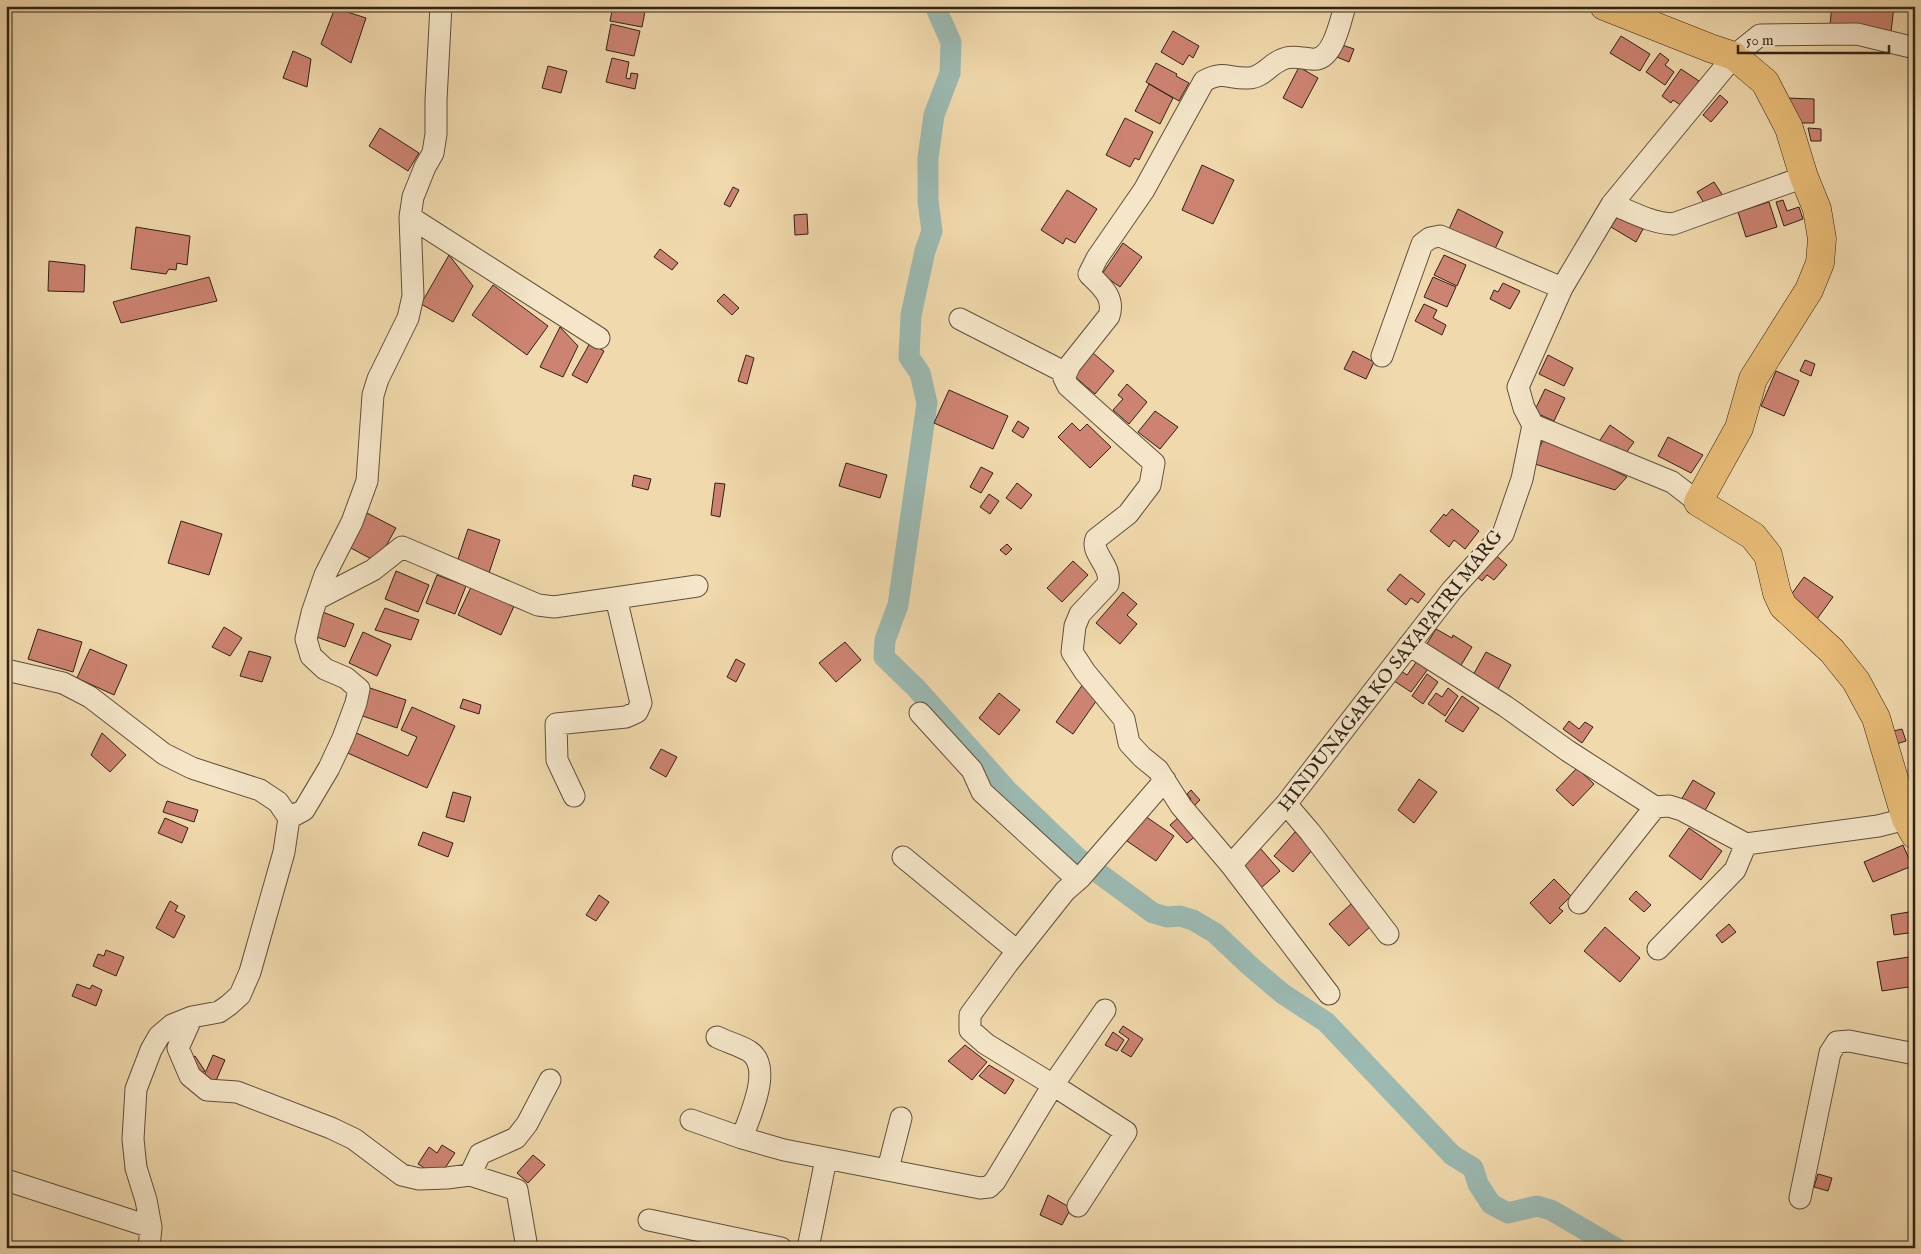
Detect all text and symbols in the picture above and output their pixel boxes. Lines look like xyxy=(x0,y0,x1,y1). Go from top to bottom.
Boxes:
scale bar xyxy=(1738,22,1890,54)
text: 50 m xyxy=(1746,31,1774,50)
street label: HINDUNAGAR KO SAYAPATRI MARG xyxy=(1273,525,1509,817)

